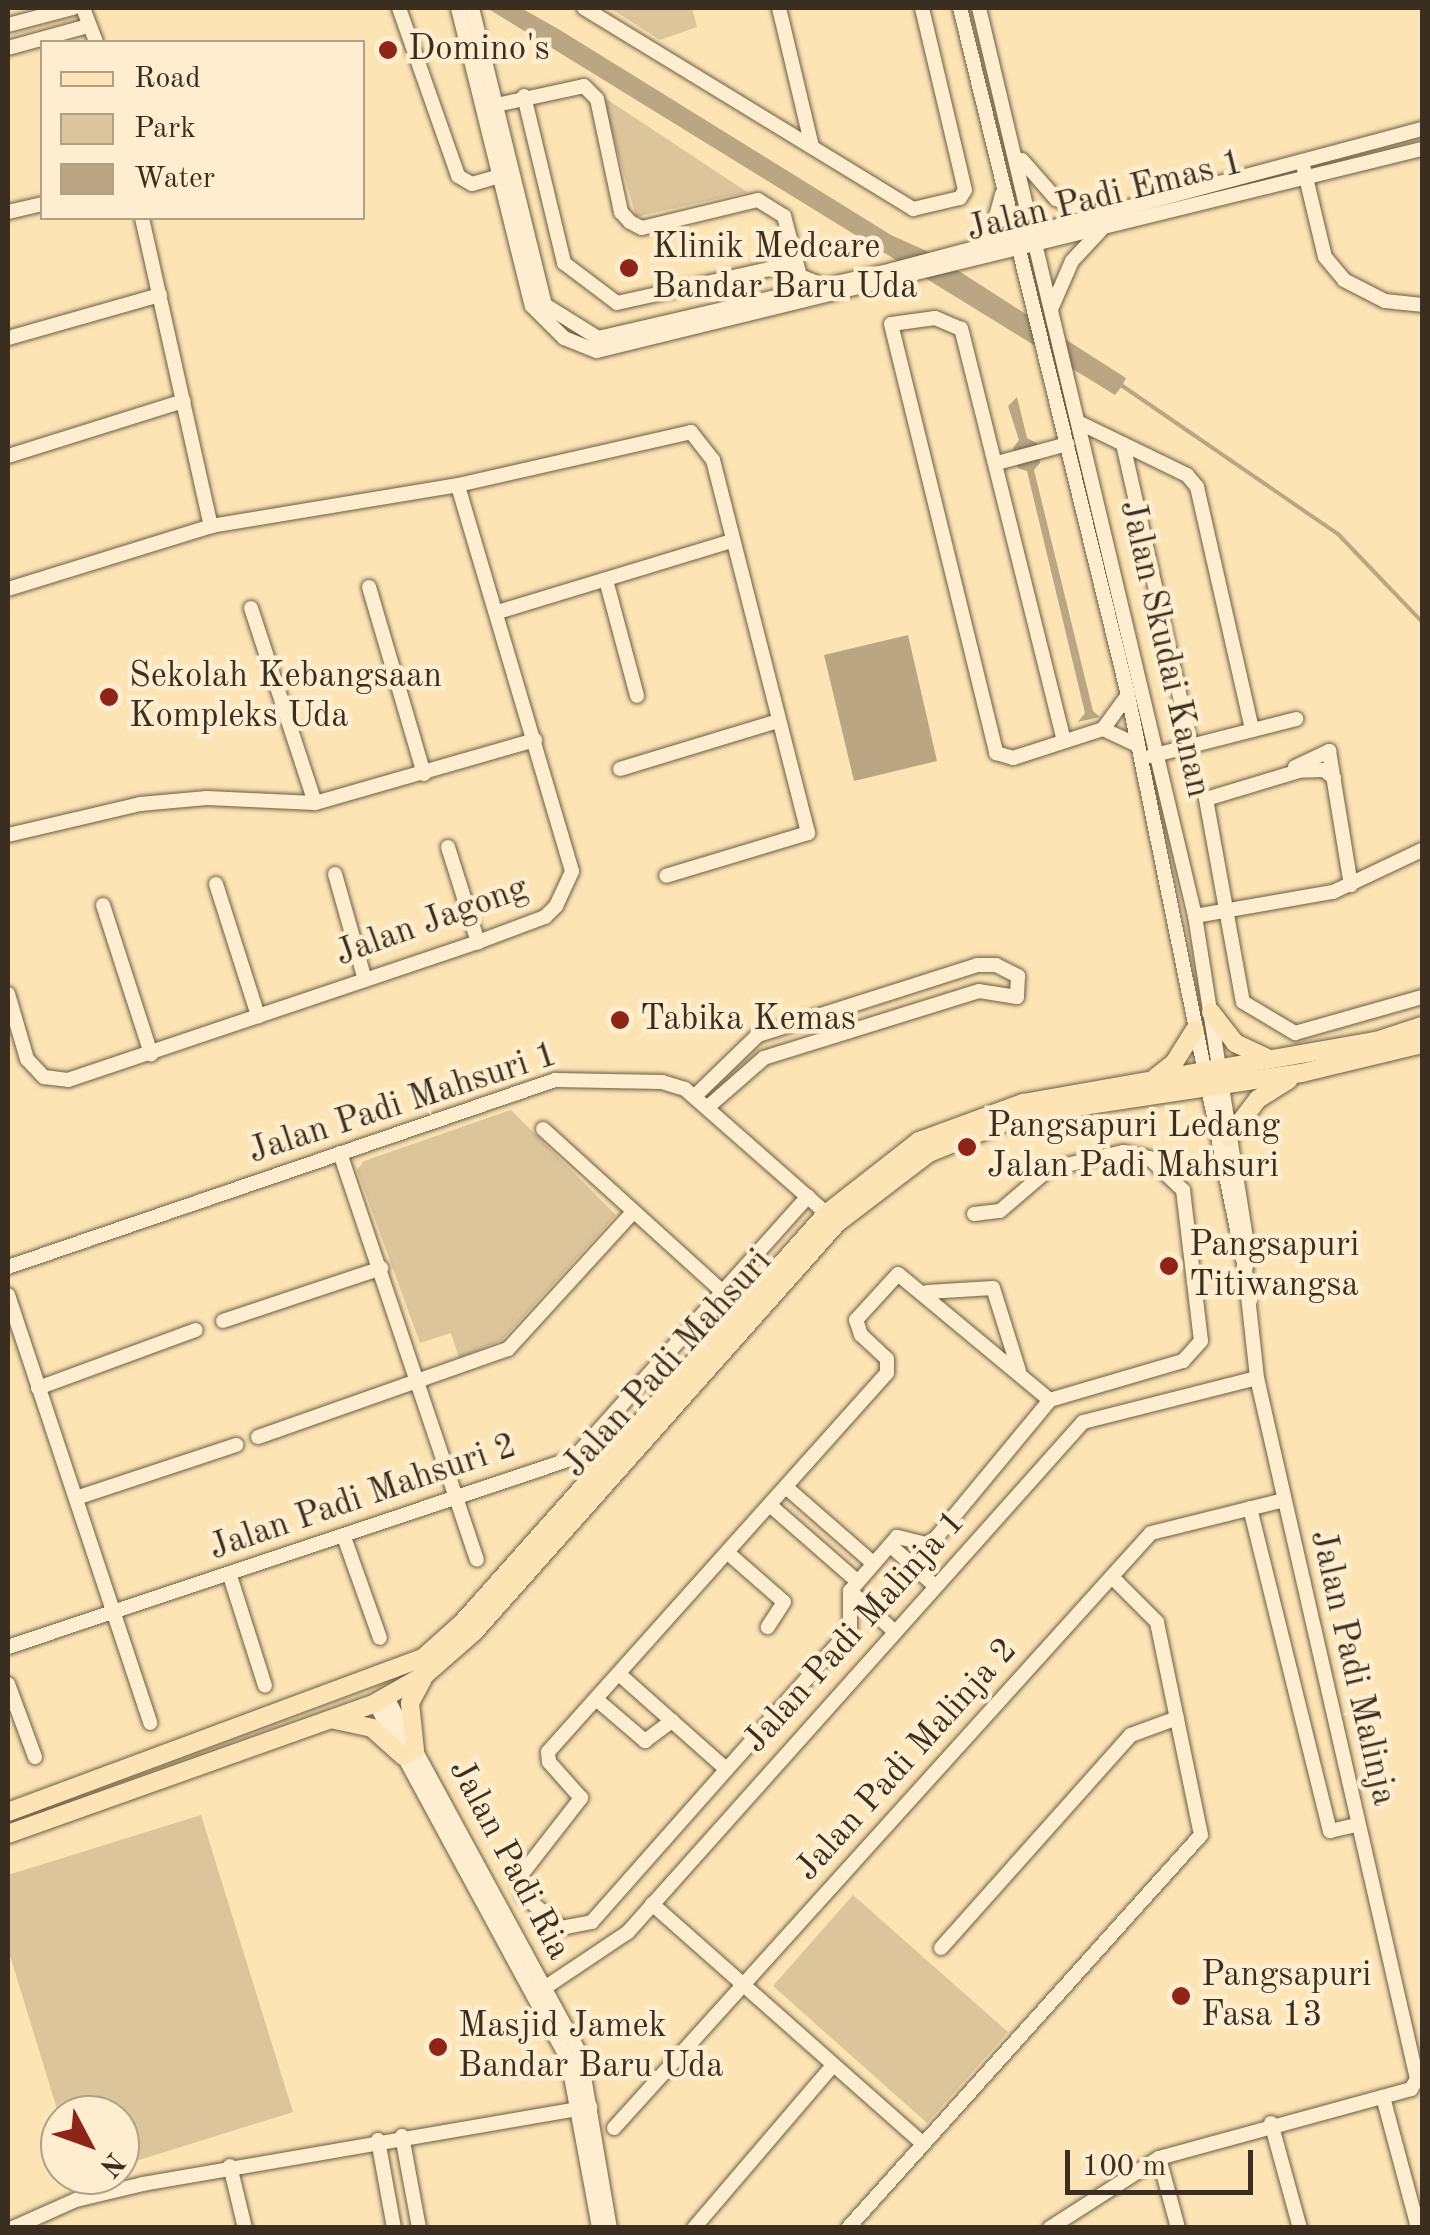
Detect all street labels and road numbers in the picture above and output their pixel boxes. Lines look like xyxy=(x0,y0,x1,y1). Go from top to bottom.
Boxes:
street label: Jalan Padi Emas 1 xyxy=(963,142,1247,252)
street label: Jalan Skudai Kanan xyxy=(1109,496,1219,802)
street label: Jalan Jagong xyxy=(330,868,534,976)
street label: Jalan Padi Mahsuri 1 xyxy=(243,1034,563,1174)
street label: Jalan Padi Mahsuri xyxy=(555,1241,781,1487)
street label: Jalan Padi Mahsuri 2 xyxy=(204,1426,522,1570)
street label: Jalan Padi Malinja 1 xyxy=(735,1502,975,1762)
street label: Jalan Padi Malinja xyxy=(1300,1526,1404,1810)
street label: Jalan Padi Malinja 2 xyxy=(787,1630,1027,1890)
street label: Jalan Padi Ria xyxy=(439,1753,579,1967)

